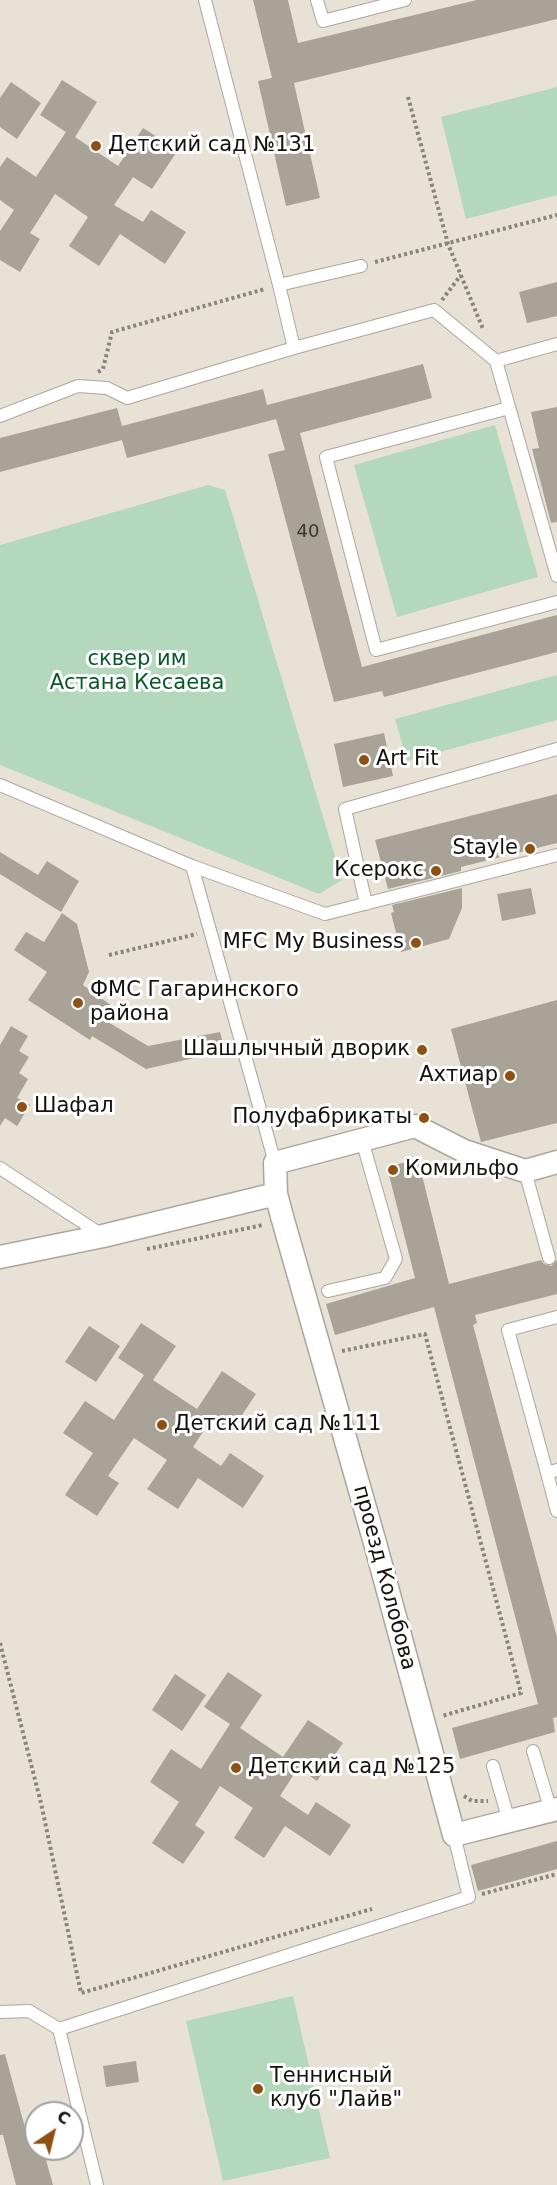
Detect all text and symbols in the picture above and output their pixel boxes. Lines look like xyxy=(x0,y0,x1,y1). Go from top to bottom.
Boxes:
place label: Детский сад №131 xyxy=(108,133,315,159)
marker: Детский сад №131 xyxy=(89,139,103,153)
house number: 40 xyxy=(297,521,319,543)
park label: сквер им Астана Кесаева xyxy=(50,647,224,697)
place label: Art Fit xyxy=(376,747,439,773)
marker: Art Fit xyxy=(357,753,371,767)
place label: Stayle xyxy=(452,836,518,862)
marker: Stayle xyxy=(523,842,537,856)
place label: Ксерокс xyxy=(334,858,424,884)
marker: Ксерокс xyxy=(429,864,443,878)
place label: MFC My Business xyxy=(223,930,404,956)
marker: MFC My Business xyxy=(409,936,423,950)
place label: ФМС Гагаринского района xyxy=(90,978,299,1028)
marker: ФМС Гагаринского района xyxy=(71,996,85,1010)
place label: Шашлычный дворик xyxy=(183,1037,410,1063)
marker: Шашлычный дворик xyxy=(415,1043,429,1057)
place label: Ахтиар xyxy=(419,1063,498,1089)
marker: Ахтиар xyxy=(503,1069,517,1083)
place label: Шафал xyxy=(34,1094,114,1120)
marker: Шафал xyxy=(15,1100,29,1114)
place label: Полуфабрикаты xyxy=(232,1105,412,1131)
marker: Полуфабрикаты xyxy=(417,1111,431,1125)
place label: Комильфо xyxy=(405,1157,519,1183)
marker: Комильфо xyxy=(386,1163,400,1177)
place label: Детский сад №111 xyxy=(174,1412,381,1438)
marker: Детский сад №111 xyxy=(155,1418,169,1432)
street label: проезд Колобова xyxy=(347,1483,421,1673)
place label: Детский сад №125 xyxy=(248,1755,455,1781)
marker: Детский сад №125 xyxy=(229,1761,243,1775)
place label: Теннисный клуб "Лайв" xyxy=(270,2064,402,2114)
marker: Теннисный клуб "Лайв" xyxy=(251,2082,265,2096)
north arrow xyxy=(24,2101,84,2161)
text: С xyxy=(53,2106,74,2129)

